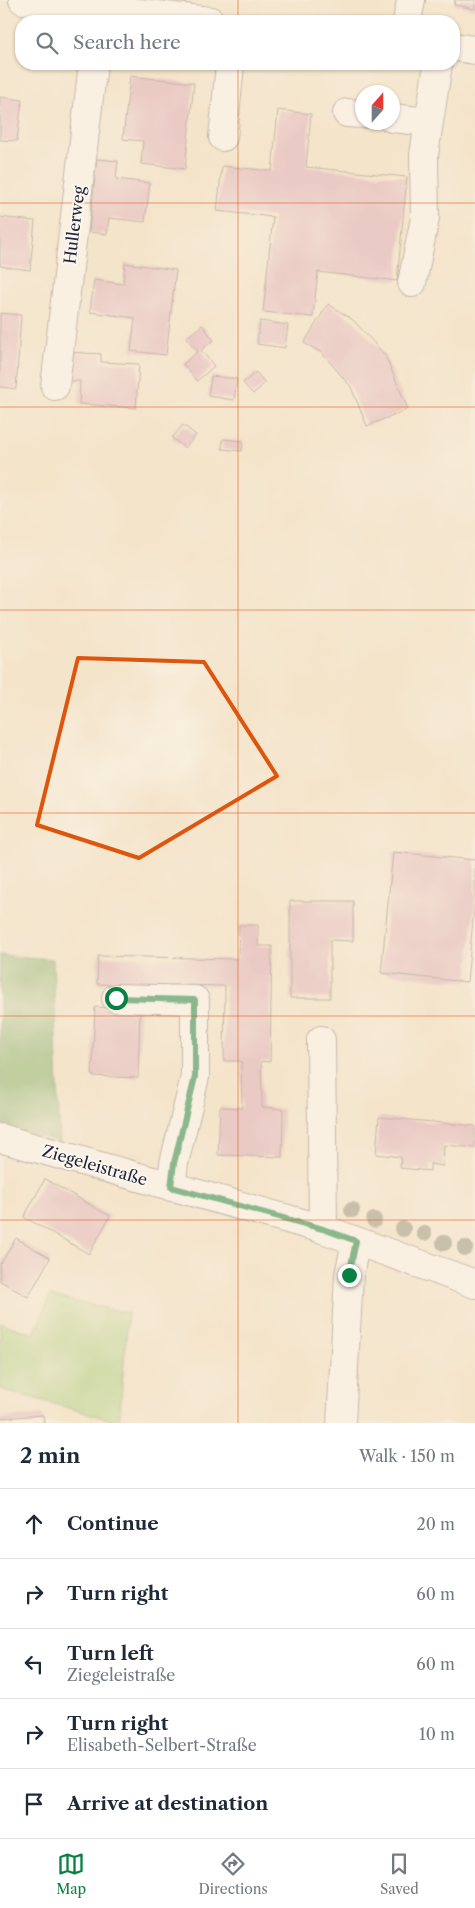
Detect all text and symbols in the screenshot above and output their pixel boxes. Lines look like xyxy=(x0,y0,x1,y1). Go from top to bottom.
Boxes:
search box xyxy=(15,15,460,70)
icon: search xyxy=(33,29,61,57)
text: Search here xyxy=(73,31,181,54)
north arrow xyxy=(355,85,400,130)
street label: Hullerweg xyxy=(59,184,89,265)
route start xyxy=(105,987,128,1010)
street label: Ziegeleistraße xyxy=(40,1140,150,1190)
route end xyxy=(338,1264,361,1287)
text: 2 min xyxy=(20,1443,80,1468)
text: Walk · 150 m xyxy=(359,1446,455,1466)
icon: ahead xyxy=(20,1510,48,1538)
text: Continue xyxy=(67,1512,159,1535)
text: 20 m xyxy=(416,1514,455,1534)
icon: right xyxy=(20,1580,48,1608)
text: Turn right xyxy=(67,1582,168,1605)
text: 60 m xyxy=(416,1584,455,1604)
text: Turn left xyxy=(67,1642,154,1665)
icon: left xyxy=(20,1650,48,1678)
text: 60 m xyxy=(416,1654,455,1674)
text: Ziegeleistraße xyxy=(67,1665,175,1685)
text: Turn right xyxy=(67,1712,168,1735)
icon: right xyxy=(20,1720,48,1748)
text: 10 m xyxy=(419,1724,455,1744)
text: Elisabeth-Selbert-Straße xyxy=(67,1735,257,1755)
icon: arrive xyxy=(20,1790,48,1818)
text: Arrive at destination xyxy=(67,1792,268,1815)
tab: Map xyxy=(56,1850,86,1898)
tab: Directions xyxy=(198,1850,268,1898)
tab: Saved xyxy=(380,1850,419,1898)

